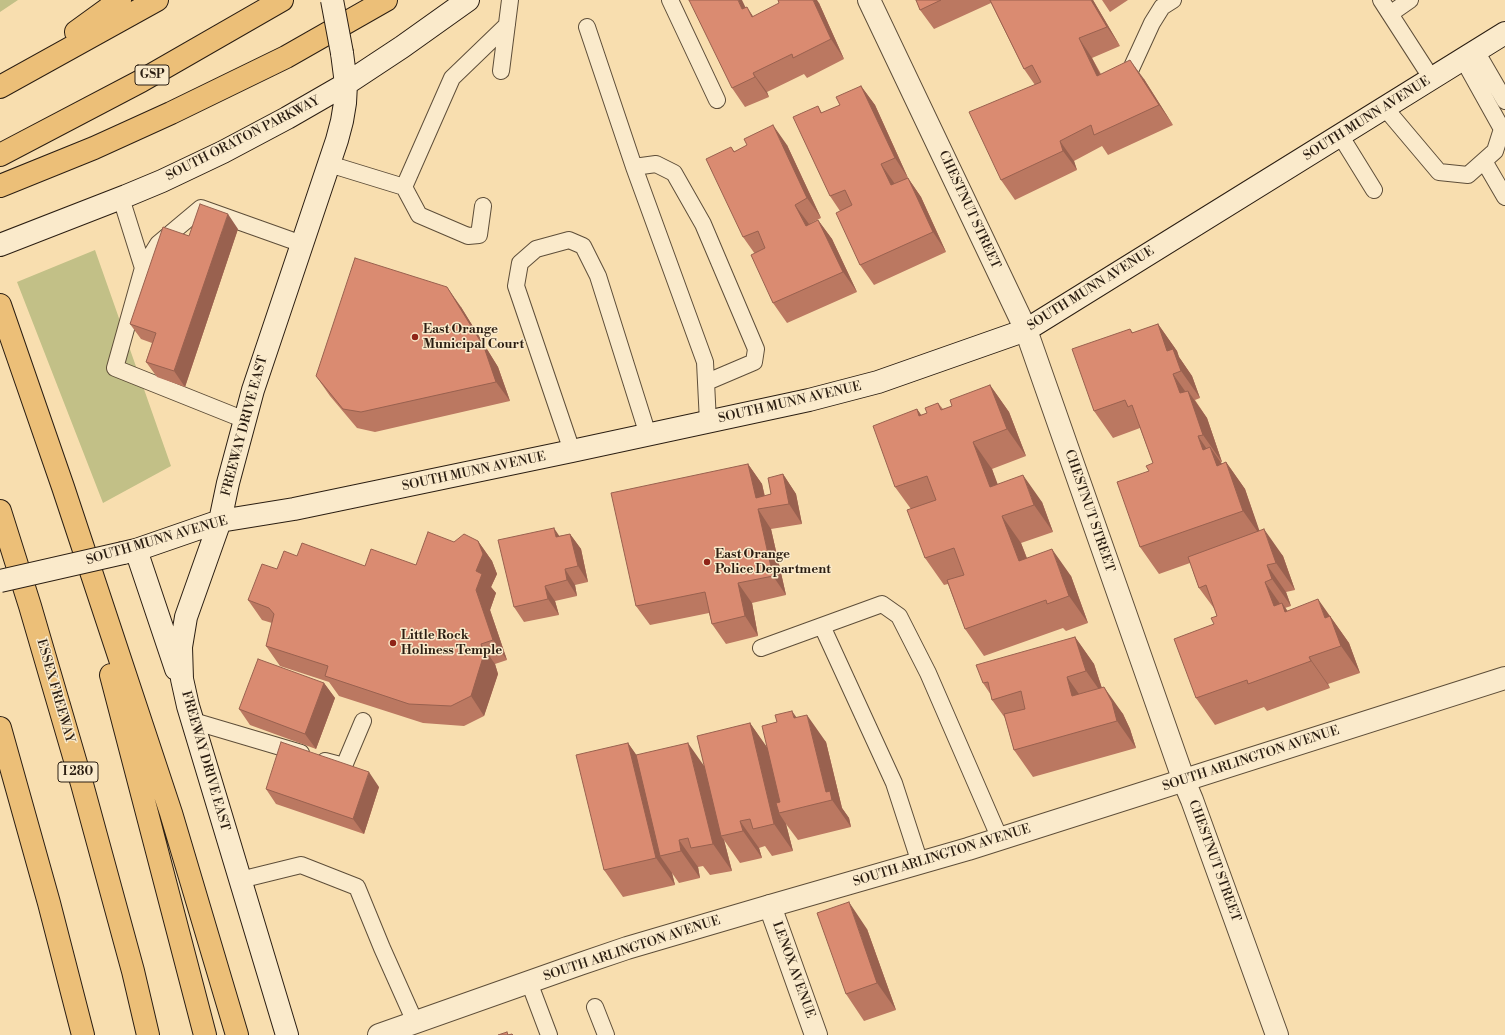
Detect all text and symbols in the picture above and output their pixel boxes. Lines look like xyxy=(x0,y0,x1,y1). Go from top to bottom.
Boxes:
road number: GSP xyxy=(135,65,169,85)
street label: SOUTH MUNN AVENUE xyxy=(1301,74,1433,164)
street label: SOUTH ORATON PARKWAY xyxy=(163,93,323,185)
street label: CHESTNUT STREET xyxy=(935,148,1003,272)
street label: SOUTH MUNN AVENUE xyxy=(1025,244,1157,334)
place label: East Orange Municipal Court xyxy=(423,322,524,353)
marker: East Orange Municipal Court xyxy=(410,332,420,342)
street label: FREEWAY DRIVE EAST xyxy=(219,354,271,498)
street label: SOUTH MUNN AVENUE xyxy=(717,379,863,427)
street label: CHESTNUT STREET xyxy=(1061,448,1117,574)
street label: SOUTH MUNN AVENUE xyxy=(401,449,547,495)
street label: SOUTH MUNN AVENUE xyxy=(84,513,230,569)
place label: East Orange Police Department xyxy=(715,547,831,578)
marker: East Orange Police Department xyxy=(702,557,712,567)
place label: Little Rock Holiness Temple xyxy=(401,628,502,659)
street label: ESSEX FREEWAY xyxy=(33,637,77,745)
marker: Little Rock Holiness Temple xyxy=(388,638,398,648)
street label: FREEWAY DRIVE EAST xyxy=(178,689,232,833)
street label: SOUTH ARLINGTON AVENUE xyxy=(1161,723,1341,795)
road number: I 280 xyxy=(58,762,98,782)
street label: CHESTNUT STREET xyxy=(1185,798,1243,924)
street label: SOUTH ARLINGTON AVENUE xyxy=(851,821,1033,891)
street label: SOUTH ARLINGTON AVENUE xyxy=(542,913,722,985)
street label: LENOX AVENUE xyxy=(768,919,818,1021)

